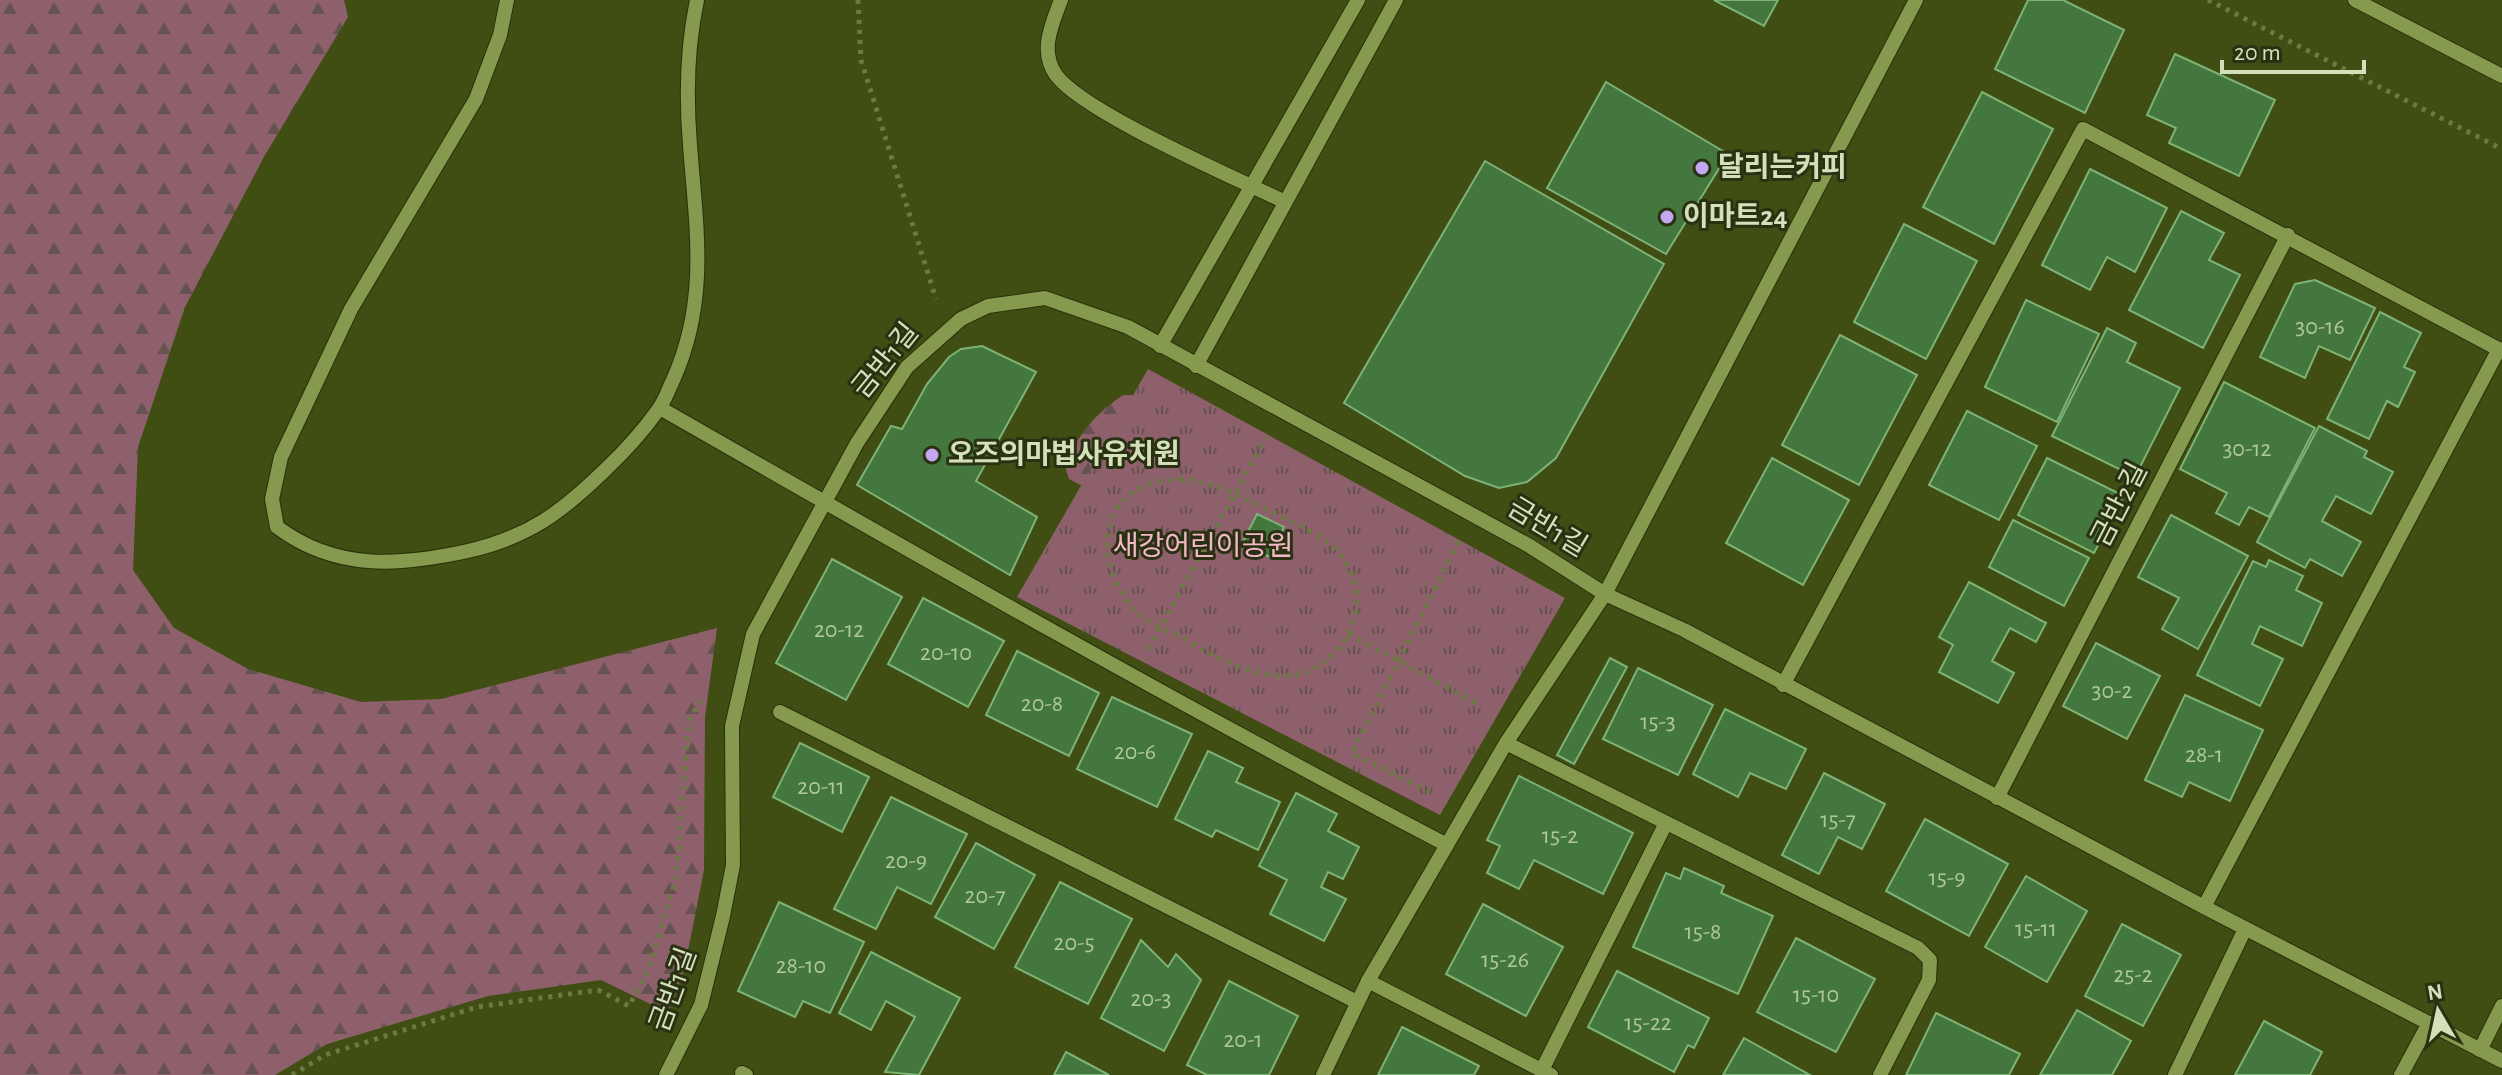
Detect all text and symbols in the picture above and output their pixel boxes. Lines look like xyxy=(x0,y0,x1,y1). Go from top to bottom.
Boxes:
scale bar xyxy=(2222,24,2364,74)
text: 20 m xyxy=(2234,41,2281,65)
place label: 달리는커피 xyxy=(1718,152,1847,182)
marker: 달리는커피 xyxy=(1693,159,1711,177)
place label: 이마트24 xyxy=(1683,201,1788,231)
marker: 이마트24 xyxy=(1658,208,1676,226)
house number: 30-16 xyxy=(2295,315,2345,339)
street label: 금반1길 xyxy=(846,317,924,404)
house number: 30-12 xyxy=(2222,437,2272,461)
place label: 오즈의마법사유치원 xyxy=(948,439,1180,469)
marker: 오즈의마법사유치원 xyxy=(923,446,941,464)
street label: 금반2길 xyxy=(2085,458,2153,551)
street label: 금반1길 xyxy=(1503,492,1592,562)
park label: 새강어린이공원 xyxy=(1113,531,1293,561)
house number: 20-12 xyxy=(814,618,864,642)
house number: 20-10 xyxy=(920,641,972,665)
house number: 30-2 xyxy=(2092,679,2132,703)
house number: 20-8 xyxy=(1021,692,1063,716)
house number: 15-3 xyxy=(1640,710,1676,734)
house number: 20-6 xyxy=(1114,740,1156,764)
house number: 28-1 xyxy=(2185,743,2223,767)
house number: 20-11 xyxy=(797,775,845,799)
house number: 15-7 xyxy=(1820,808,1856,832)
house number: 15-2 xyxy=(1542,824,1578,848)
house number: 20-9 xyxy=(885,849,927,873)
house number: 15-9 xyxy=(1929,866,1965,890)
house number: 20-7 xyxy=(965,884,1005,908)
house number: 15-11 xyxy=(2015,917,2057,941)
house number: 15-8 xyxy=(1684,920,1722,944)
house number: 20-5 xyxy=(1054,931,1095,955)
street label: 금반1길 xyxy=(644,944,702,1036)
house number: 15-26 xyxy=(1481,948,1529,972)
house number: 28-10 xyxy=(776,954,826,978)
house number: 25-2 xyxy=(2113,963,2153,987)
north arrow xyxy=(2398,971,2478,1051)
text: N xyxy=(2426,980,2444,1004)
house number: 15-10 xyxy=(1793,983,1839,1007)
house number: 20-3 xyxy=(1131,987,1171,1011)
house number: 15-22 xyxy=(1624,1011,1672,1035)
house number: 20-1 xyxy=(1223,1028,1263,1052)

